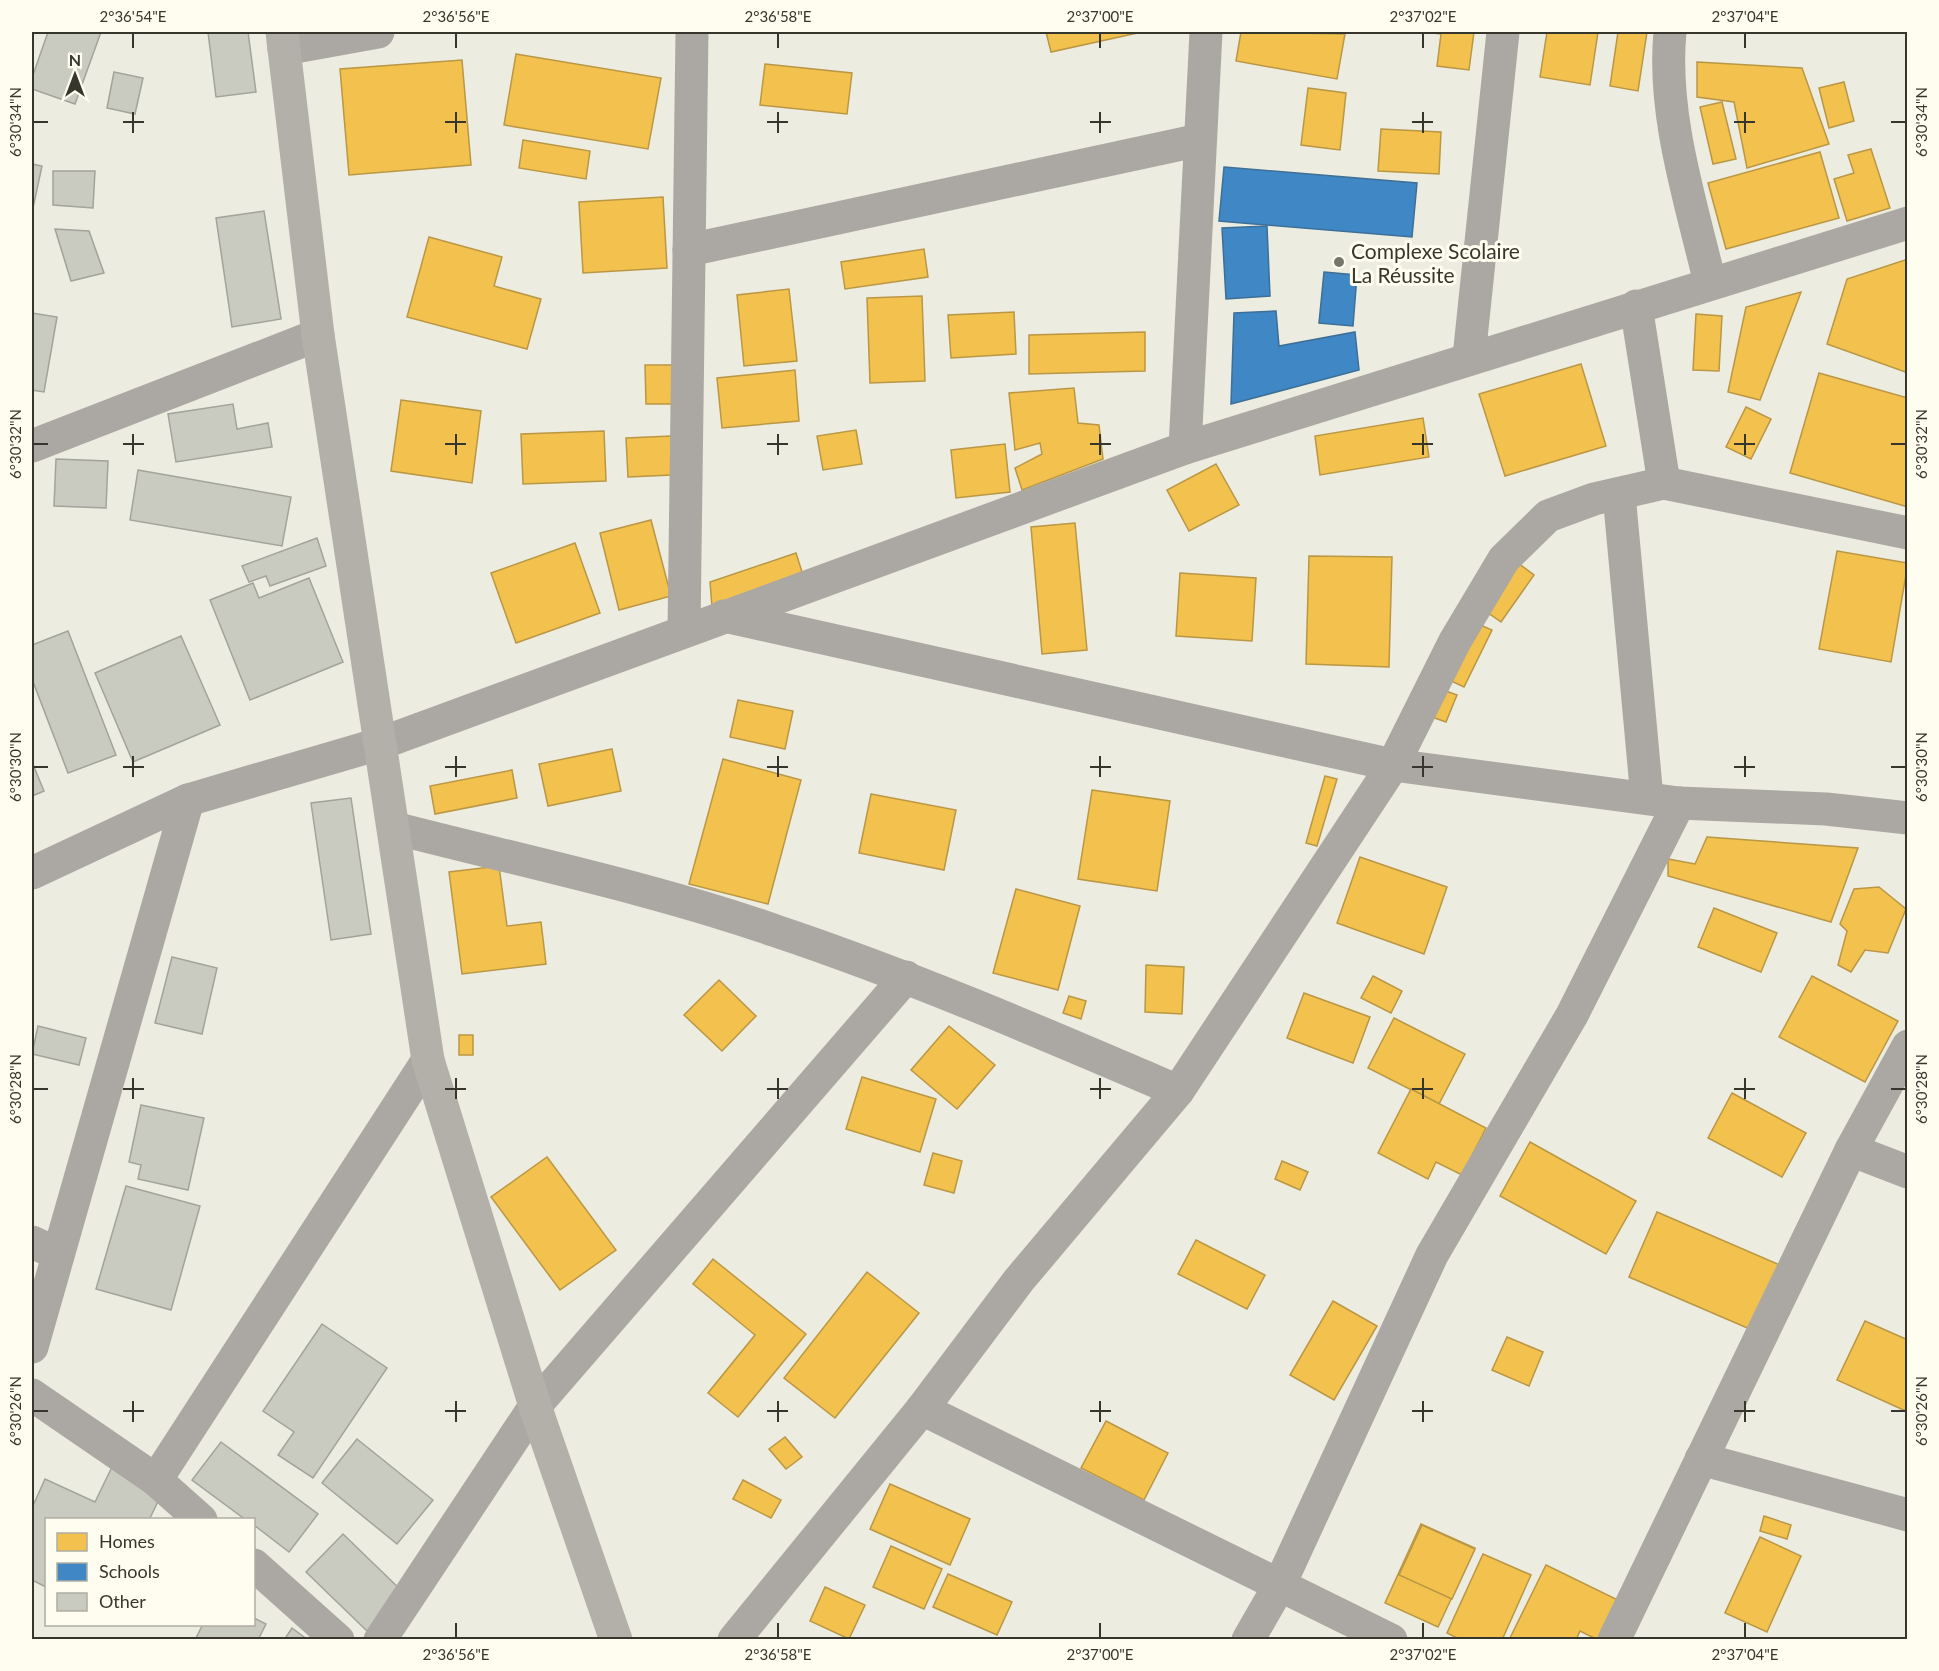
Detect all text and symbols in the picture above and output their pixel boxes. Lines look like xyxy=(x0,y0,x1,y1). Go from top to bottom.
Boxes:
text: 2°36'54"E xyxy=(100,7,167,25)
text: 2°36'56"E xyxy=(423,7,490,25)
text: 2°36'58"E xyxy=(745,7,812,25)
text: 2°37'00"E xyxy=(1067,7,1134,25)
text: 2°37'02"E xyxy=(1390,7,1457,25)
text: 2°37'04"E xyxy=(1712,7,1779,25)
north arrow xyxy=(45,45,105,105)
text: N xyxy=(69,50,81,69)
text: 6°30'34"N xyxy=(6,87,24,157)
text: 6°30'34"N xyxy=(1912,87,1930,157)
place label: Complexe Scolaire La Réussite xyxy=(1351,238,1520,287)
marker: Complexe Scolaire La Réussite xyxy=(1332,255,1346,269)
text: 6°30'32"N xyxy=(6,409,24,479)
text: 6°30'32"N xyxy=(1912,409,1930,479)
text: 6°30'30"N xyxy=(6,732,24,802)
text: 6°30'30"N xyxy=(1912,732,1930,802)
text: 6°30'28"N xyxy=(6,1054,24,1124)
text: 6°30'28"N xyxy=(1912,1054,1930,1124)
text: 6°30'26"N xyxy=(6,1376,24,1446)
text: 6°30'26"N xyxy=(1912,1376,1930,1446)
legend xyxy=(45,1518,255,1626)
text: Homes xyxy=(99,1530,155,1552)
text: Schools xyxy=(99,1560,160,1582)
text: Other xyxy=(99,1590,146,1612)
text: 2°36'56"E xyxy=(423,1645,490,1663)
text: 2°36'58"E xyxy=(745,1645,812,1663)
text: 2°37'00"E xyxy=(1067,1645,1134,1663)
text: 2°37'02"E xyxy=(1390,1645,1457,1663)
text: 2°37'04"E xyxy=(1712,1645,1779,1663)

